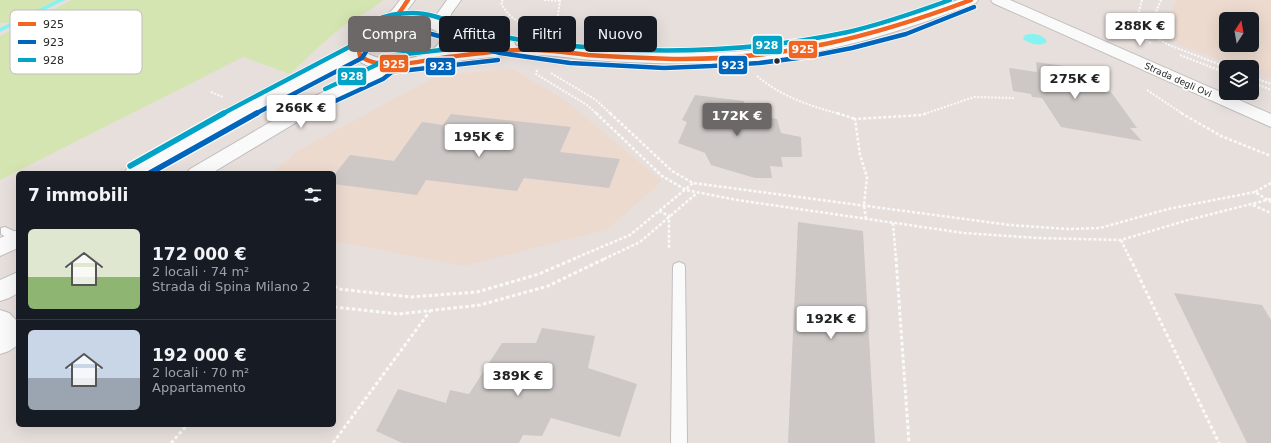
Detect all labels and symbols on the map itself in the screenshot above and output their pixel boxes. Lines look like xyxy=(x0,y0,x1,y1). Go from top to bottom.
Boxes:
legend xyxy=(10,10,142,74)
north arrow xyxy=(1219,12,1259,52)
pin: 288K € xyxy=(1107,13,1173,47)
text: 925 xyxy=(43,18,64,31)
line badge: 928 xyxy=(752,35,783,55)
text: 923 xyxy=(43,36,64,49)
text: 928 xyxy=(756,39,778,52)
line badge: 925 xyxy=(788,40,818,59)
text: 925 xyxy=(792,43,814,56)
text: 928 xyxy=(43,54,64,67)
line badge: 925 xyxy=(379,54,409,73)
line badge: 923 xyxy=(718,55,748,75)
unlabelled marker xyxy=(772,56,782,66)
line badge: 923 xyxy=(425,57,456,76)
text: 925 xyxy=(383,58,405,71)
text: 923 xyxy=(722,59,744,72)
text: 923 xyxy=(430,60,452,73)
street label: Strada degli Ovi xyxy=(1143,61,1213,99)
pin: 275K € xyxy=(1042,66,1108,100)
line badge: 928 xyxy=(337,67,367,86)
text: 928 xyxy=(341,70,363,83)
pin: 266K € xyxy=(268,95,334,129)
pin: 172K € xyxy=(704,103,770,137)
pin: 195K € xyxy=(446,124,512,158)
pin: 192K € xyxy=(798,306,864,340)
pin: 389K € xyxy=(485,363,551,397)

